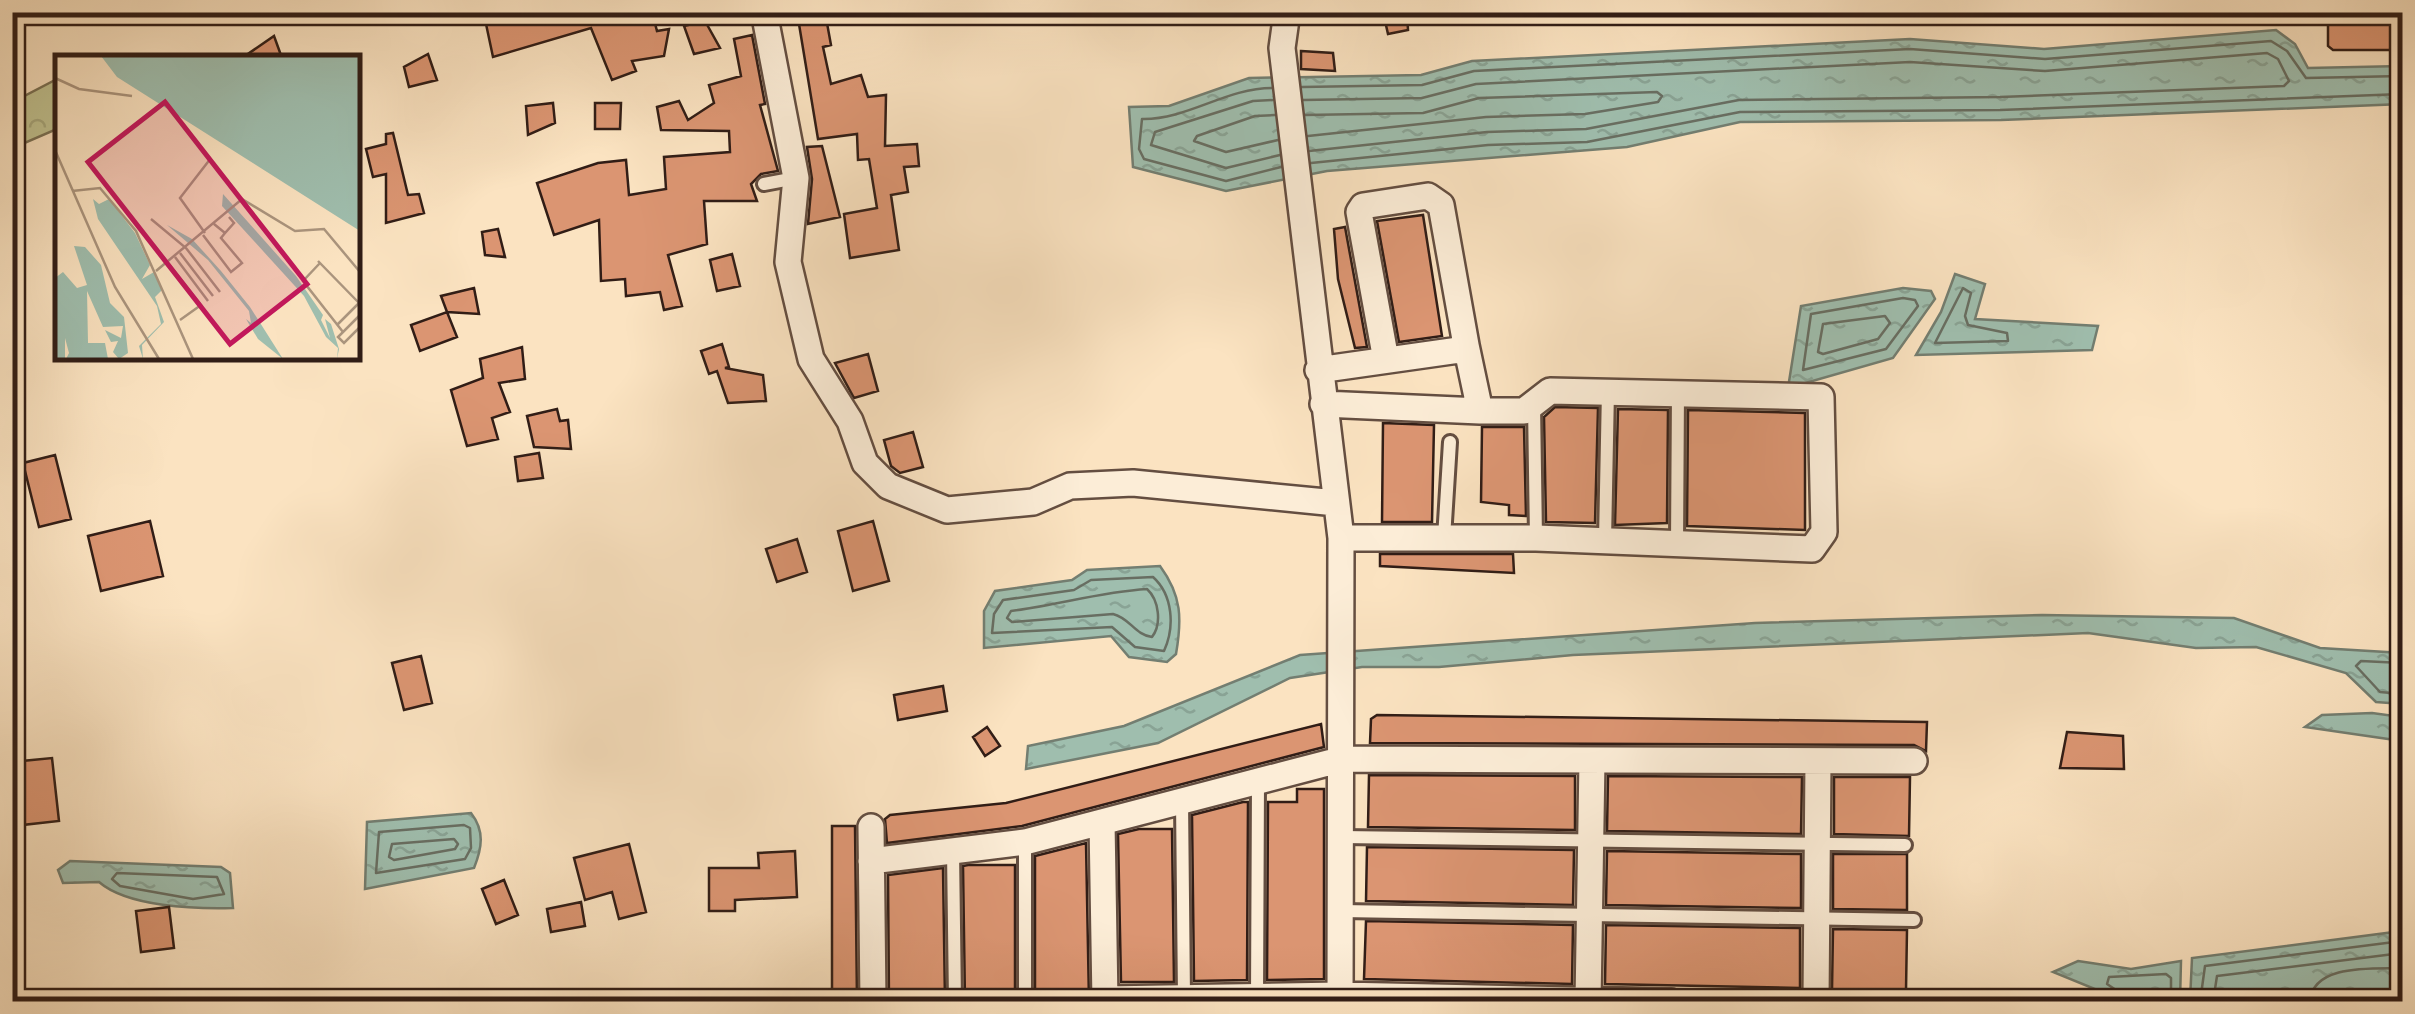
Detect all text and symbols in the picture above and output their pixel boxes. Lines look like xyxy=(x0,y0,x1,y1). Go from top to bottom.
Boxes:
inset map xyxy=(55,55,360,360)

